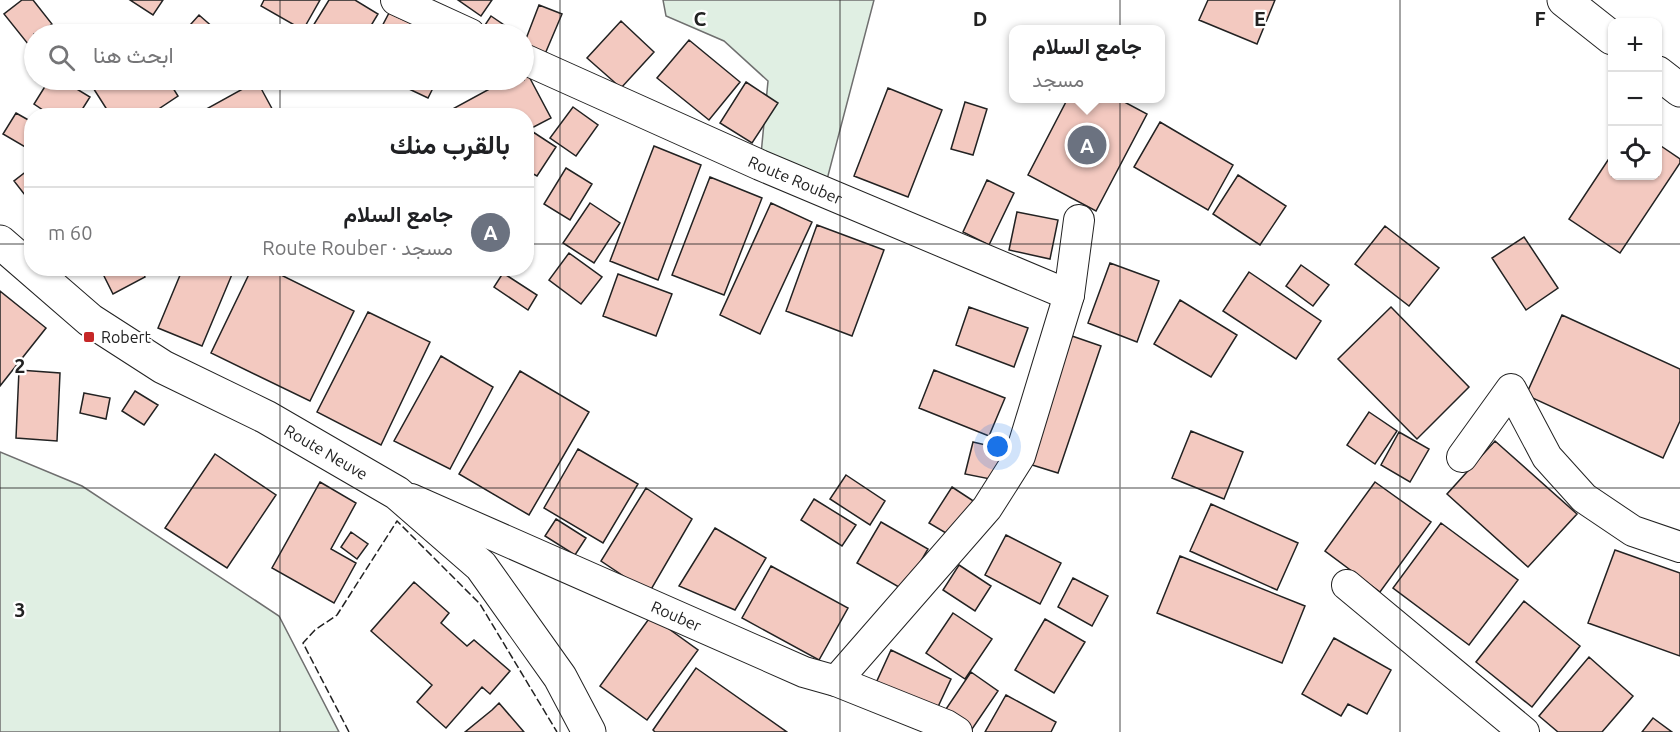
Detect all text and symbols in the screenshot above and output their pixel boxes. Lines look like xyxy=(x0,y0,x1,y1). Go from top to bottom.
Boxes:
text: C xyxy=(694,7,707,30)
text: D xyxy=(973,7,987,30)
text: E xyxy=(1254,7,1266,30)
text: F xyxy=(1534,7,1546,30)
map controls xyxy=(1608,18,1662,180)
button: + xyxy=(1608,18,1662,72)
search box xyxy=(24,24,534,90)
popup xyxy=(1009,25,1165,103)
text: جامع السلام xyxy=(1032,33,1142,58)
icon: search xyxy=(45,41,78,74)
text: ابحث هنا xyxy=(93,42,174,67)
text: مسجد xyxy=(1032,68,1084,91)
button: − xyxy=(1608,72,1662,126)
pin: A xyxy=(1068,122,1106,168)
button: locate xyxy=(1608,126,1662,180)
text: بالقرب منك xyxy=(390,130,510,159)
street label: Route Rouber xyxy=(746,152,845,208)
text: جامع السلام xyxy=(344,201,453,226)
text: 60 m xyxy=(48,221,92,244)
text: A xyxy=(483,221,498,244)
text: مسجد · Route Rouber xyxy=(262,236,453,259)
place label: Robert xyxy=(101,328,152,346)
marker: Robert xyxy=(82,330,96,344)
text: 2 xyxy=(14,354,26,377)
street label: Route Neuve xyxy=(281,421,371,483)
your location xyxy=(983,432,1012,461)
street label: Rouber xyxy=(649,597,704,635)
text: 3 xyxy=(14,598,26,621)

